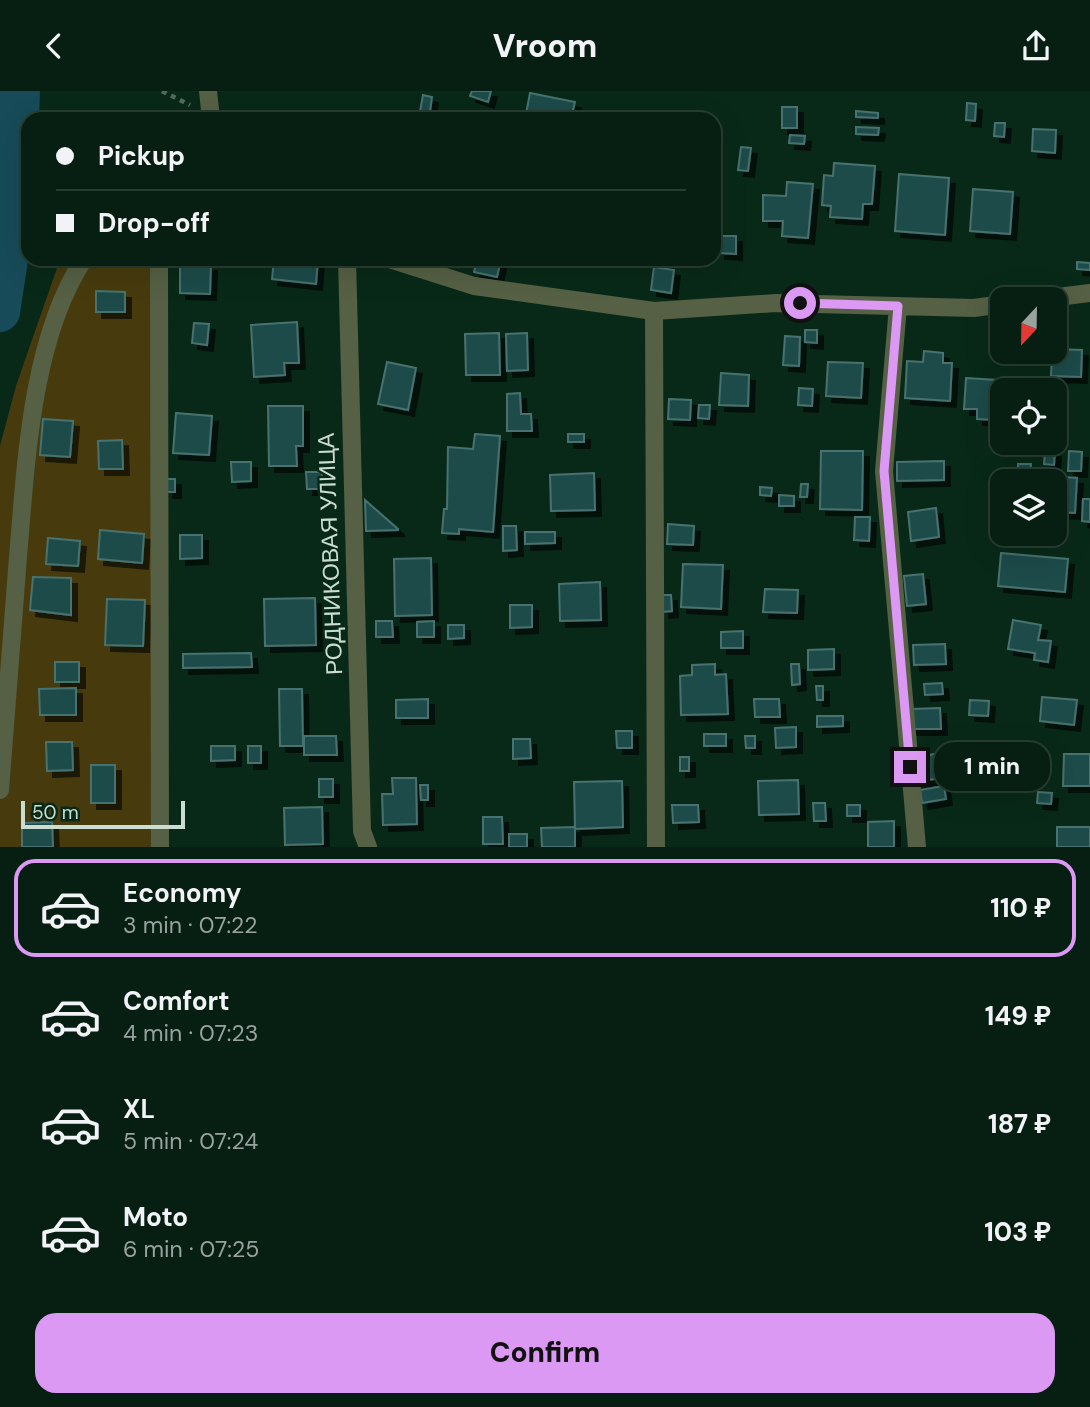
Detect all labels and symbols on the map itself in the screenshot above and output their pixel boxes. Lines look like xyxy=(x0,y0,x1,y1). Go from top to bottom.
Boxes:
route start xyxy=(784,287,816,319)
north arrow xyxy=(990,287,1068,364)
street label: РОДНИКОВАЯ УЛИЦА xyxy=(311,432,349,676)
callout: 1 min xyxy=(934,743,1050,791)
route end xyxy=(894,751,926,783)
scale bar xyxy=(21,798,186,830)

